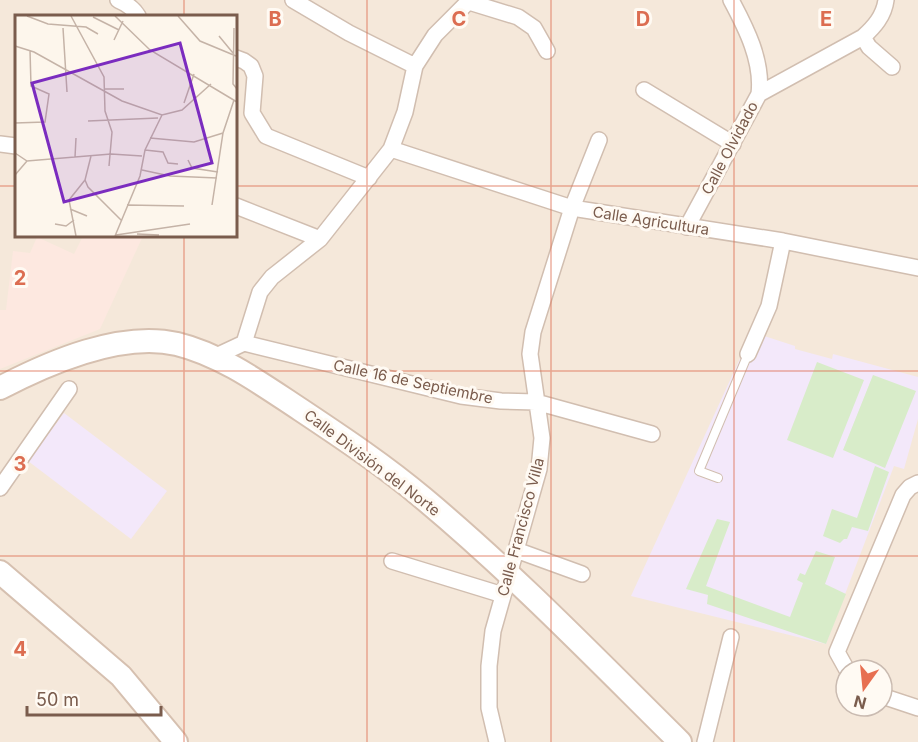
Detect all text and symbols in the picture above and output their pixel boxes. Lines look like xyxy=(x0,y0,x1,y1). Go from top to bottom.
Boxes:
text: B xyxy=(268,7,282,31)
text: C xyxy=(452,7,466,31)
text: D xyxy=(636,7,650,31)
text: E xyxy=(820,7,832,31)
inset map xyxy=(15,15,237,237)
street label: Calle Olvidado xyxy=(697,98,762,198)
street label: Calle Agricultura xyxy=(591,202,711,239)
text: 2 xyxy=(14,266,26,290)
street label: Calle 16 de Septiembre xyxy=(332,355,495,408)
street label: Calle División del Norte xyxy=(301,405,444,520)
text: 3 xyxy=(14,452,26,476)
street label: Calle Francisco Villa xyxy=(493,456,548,598)
text: 4 xyxy=(13,637,27,661)
north arrow xyxy=(834,658,894,718)
scale bar xyxy=(27,679,160,717)
text: 50 m xyxy=(36,689,79,710)
text: N xyxy=(852,691,869,714)

